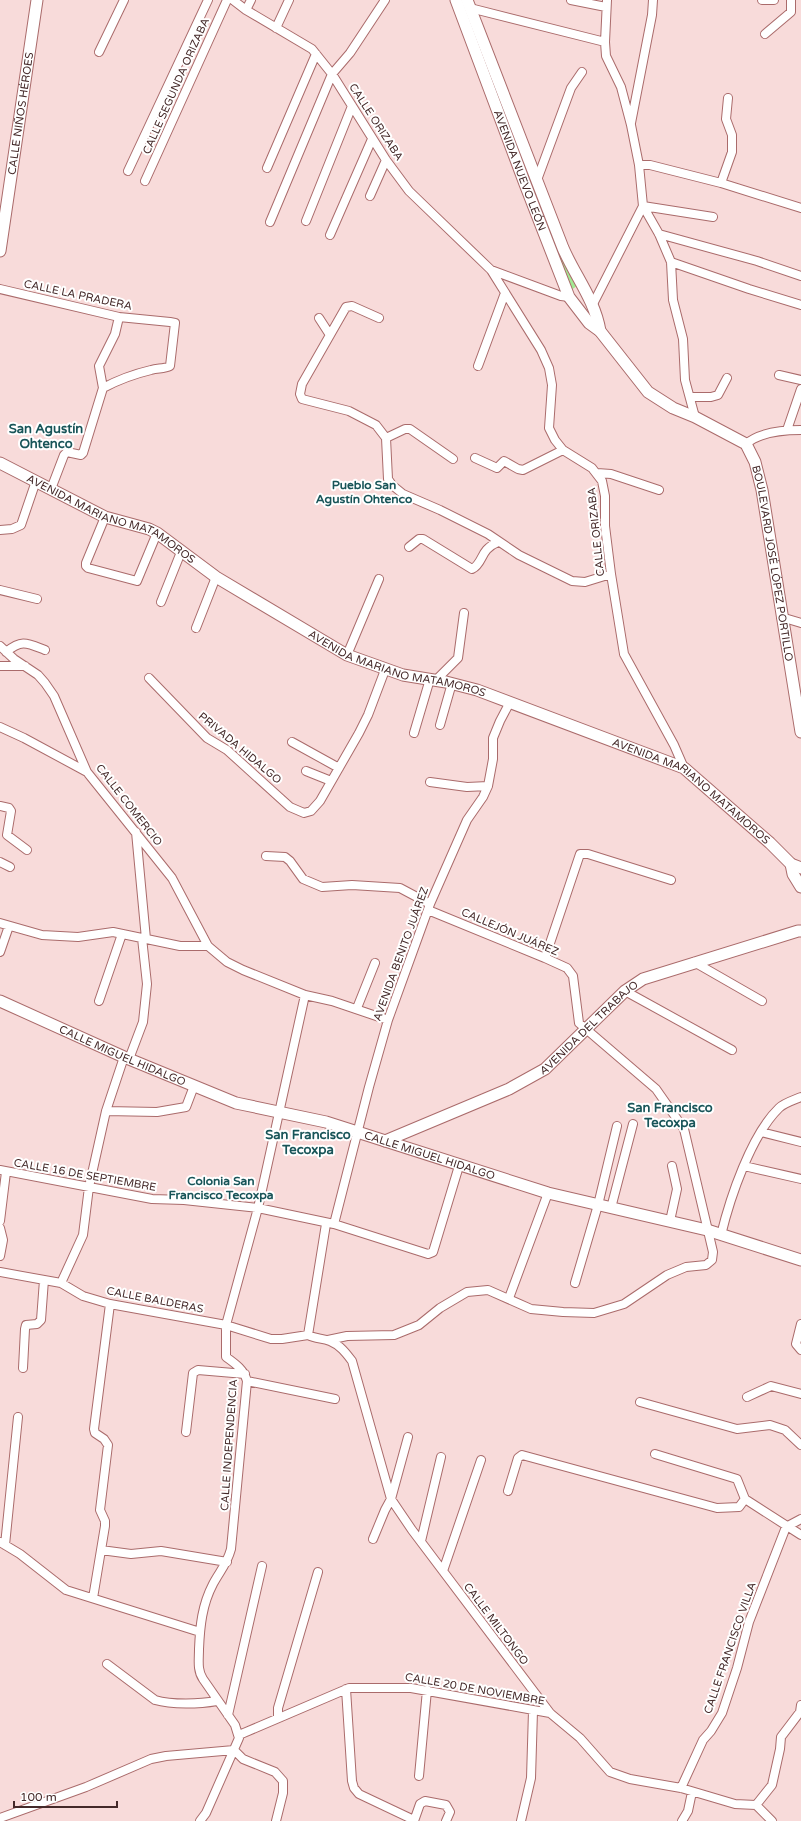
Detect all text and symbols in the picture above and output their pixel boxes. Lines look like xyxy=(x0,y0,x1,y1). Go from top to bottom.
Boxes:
street label: CALLE SEGUNDA ORIZABA xyxy=(140,16,212,156)
street label: CALLE NIÑOS HÉROES xyxy=(5,51,36,176)
street label: CALLE ORIZABA xyxy=(346,81,406,163)
street label: AVENIDA NUEVO LEÓN xyxy=(491,108,549,233)
street label: CALLE LA PRADERA xyxy=(23,277,133,313)
district label: San Agustín Ohtenco xyxy=(9,421,83,452)
street label: BOULEVARD JOSÉ LÓPEZ PORTILLO xyxy=(750,464,796,662)
street label: AVENIDA MARIANO MATAMOROS xyxy=(25,471,198,566)
district label: Pueblo San Agustín Ohtenco xyxy=(316,478,412,507)
street label: CALLE ORIZABA xyxy=(585,487,607,577)
street label: AVENIDA MARIANO MATAMOROS xyxy=(306,627,488,699)
street label: PRIVADA HIDALGO xyxy=(196,710,284,787)
street label: AVENIDA MARIANO MATAMOROS xyxy=(611,735,773,847)
street label: CALLE COMERCIO xyxy=(93,762,165,848)
street label: AVENIDA BENITO JUÁREZ xyxy=(370,885,431,1023)
street label: CALLEJÓN JUÁREZ xyxy=(459,905,561,958)
street label: AVENIDA DEL TRABAJO xyxy=(537,978,640,1077)
street label: CALLE MIGUEL HIDALGO xyxy=(57,1022,188,1088)
district label: San Francisco Tecoxpa xyxy=(627,1100,713,1131)
district label: San Francisco Tecoxpa xyxy=(265,1127,351,1158)
street label: CALLE MIGUEL HIDALGO xyxy=(363,1128,497,1182)
street label: CALLE 16 DE SEPTIEMBRE xyxy=(13,1156,157,1194)
district label: Colonia San Francisco Tecoxpa xyxy=(168,1174,274,1203)
street label: CALLE BALDERAS xyxy=(105,1284,205,1316)
street label: CALLE INDEPENDENCIA xyxy=(218,1379,240,1511)
street label: CALLE MILTONGO xyxy=(461,1580,531,1668)
street label: CALLE FRANCISCO VILLA xyxy=(701,1581,759,1715)
street label: CALLE 20 DE NOVIEMBRE xyxy=(404,1670,546,1708)
scale bar xyxy=(14,1783,117,1809)
text: 100 m xyxy=(20,1790,57,1804)

